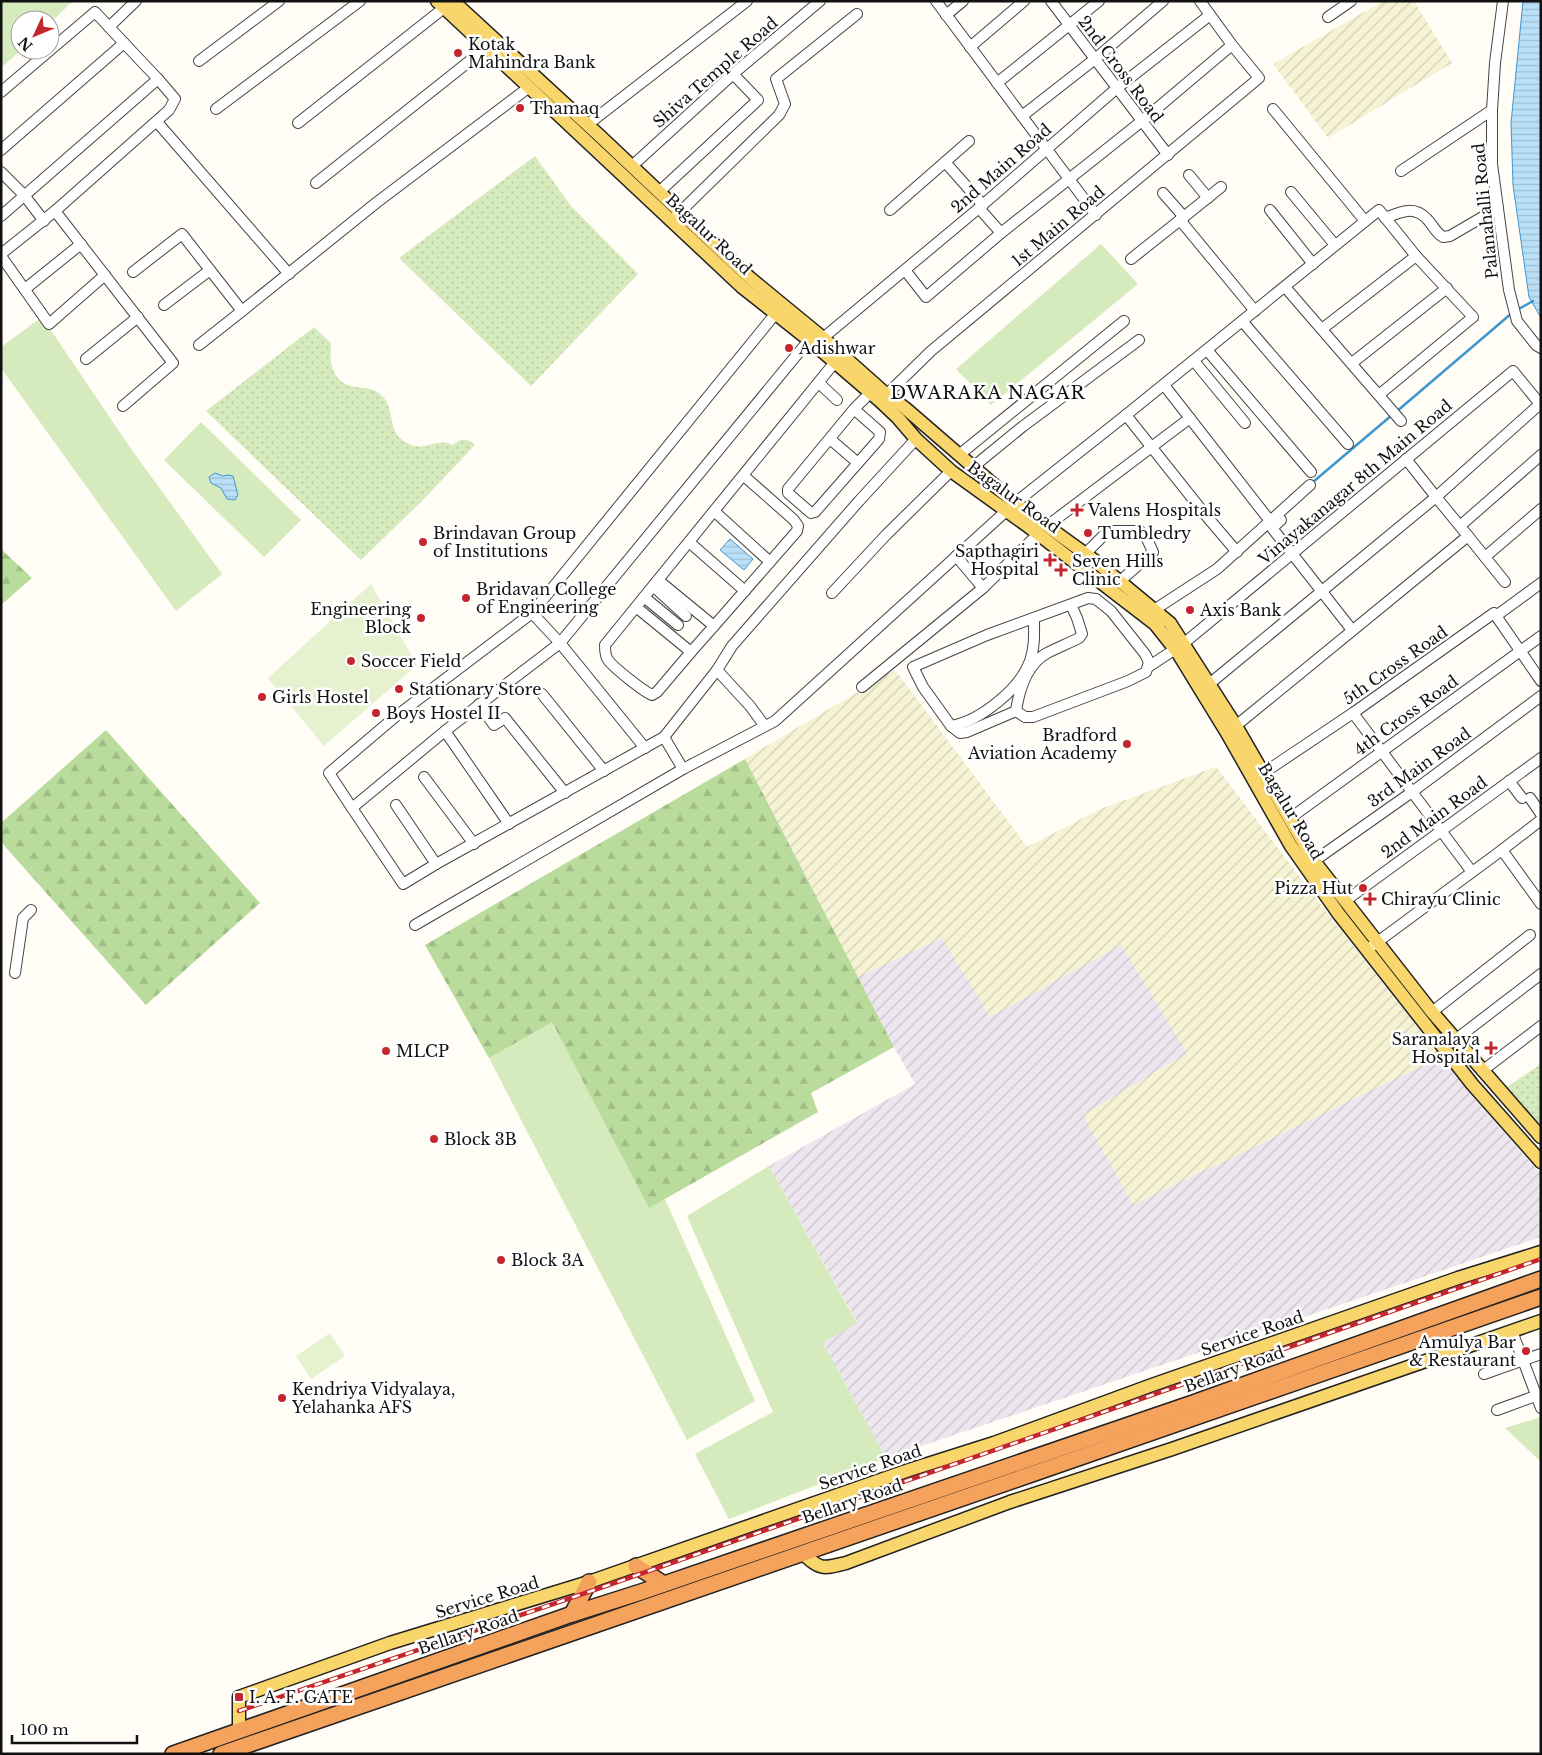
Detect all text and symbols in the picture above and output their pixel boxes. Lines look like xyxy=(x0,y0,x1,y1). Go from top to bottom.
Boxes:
north arrow xyxy=(10,10,60,60)
street label: Shiva Temple Road xyxy=(648,12,782,132)
street label: 2nd Cross Road xyxy=(1074,12,1168,127)
text: N xyxy=(15,33,37,55)
place label: Kotak Mahindra Bank xyxy=(468,34,596,72)
marker: Kotak Mahindra Bank xyxy=(452,47,464,59)
place label: Thamaq xyxy=(530,98,600,118)
marker: Thamaq xyxy=(514,102,526,114)
street label: 2nd Main Road xyxy=(947,119,1055,217)
street label: Palanahalli Road xyxy=(1468,142,1502,280)
street label: 1st Main Road xyxy=(1008,181,1109,271)
street label: Bagalur Road xyxy=(662,189,756,279)
place label: Adishwar xyxy=(798,338,876,358)
marker: Adishwar xyxy=(783,342,795,354)
district label: DWARAKA NAGAR xyxy=(890,382,1086,404)
street label: Vinayakanagar 8th Main Road xyxy=(1253,395,1456,570)
street label: Bagalur Road xyxy=(964,457,1064,538)
place label: Valens Hospitals xyxy=(1087,500,1221,520)
marker: Valens Hospitals xyxy=(1070,503,1084,517)
place label: Brindavan Group of Institutions xyxy=(433,523,576,561)
place label: Tumbledry xyxy=(1098,523,1192,543)
marker: Tumbledry xyxy=(1082,527,1094,539)
marker: Brindavan Group of Institutions xyxy=(417,536,429,548)
place label: Sapthagiri Hospital xyxy=(955,541,1040,579)
place label: Seven Hills Clinic xyxy=(1072,551,1163,589)
marker: Sapthagiri Hospital xyxy=(1043,553,1057,567)
marker: Seven Hills Clinic xyxy=(1054,563,1068,577)
place label: Bridavan College of Engineering xyxy=(476,579,616,617)
marker: Bridavan College of Engineering xyxy=(460,592,472,604)
place label: Engineering Block xyxy=(310,599,411,637)
place label: Axis Bank xyxy=(1199,600,1282,620)
marker: Axis Bank xyxy=(1184,604,1196,616)
marker: Engineering Block xyxy=(415,612,427,624)
street label: 5th Cross Road xyxy=(1339,621,1451,709)
place label: Soccer Field xyxy=(361,651,461,671)
marker: Soccer Field xyxy=(345,655,357,667)
street label: 4th Cross Road xyxy=(1350,671,1462,759)
place label: Stationary Store xyxy=(409,679,541,699)
marker: Stationary Store xyxy=(393,683,405,695)
place label: Girls Hostel xyxy=(272,687,369,707)
marker: Girls Hostel xyxy=(256,691,268,703)
place label: Boys Hostel II xyxy=(386,703,501,723)
marker: Boys Hostel II xyxy=(370,707,382,719)
street label: 3rd Main Road xyxy=(1363,723,1475,811)
place label: Bradford Aviation Academy xyxy=(967,725,1118,763)
marker: Bradford Aviation Academy xyxy=(1121,738,1133,750)
street label: Bagalur Road xyxy=(1254,759,1328,863)
street label: 2nd Main Road xyxy=(1377,772,1491,862)
place label: Pizza Hut xyxy=(1274,878,1353,898)
marker: Pizza Hut xyxy=(1357,882,1369,894)
place label: Chirayu Clinic xyxy=(1381,889,1501,909)
marker: Chirayu Clinic xyxy=(1363,892,1377,906)
place label: Saranalaya Hospital xyxy=(1392,1029,1480,1067)
place label: MLCP xyxy=(396,1041,449,1061)
marker: Saranalaya Hospital xyxy=(1484,1041,1498,1055)
marker: MLCP xyxy=(380,1045,392,1057)
place label: Block 3B xyxy=(444,1129,517,1149)
marker: Block 3B xyxy=(428,1133,440,1145)
place label: Block 3A xyxy=(511,1250,585,1270)
marker: Block 3A xyxy=(495,1254,507,1266)
street label: Service Road xyxy=(1198,1306,1306,1360)
place label: Amulya Bar & Restaurant xyxy=(1409,1332,1516,1370)
street label: Bellary Road xyxy=(1181,1342,1287,1396)
marker: Amulya Bar & Restaurant xyxy=(1520,1345,1532,1357)
place label: Kendriya Vidyalaya, Yelahanka AFS xyxy=(291,1379,455,1417)
marker: Kendriya Vidyalaya, Yelahanka AFS xyxy=(276,1392,288,1404)
street label: Service Road xyxy=(816,1440,924,1494)
street label: Bellary Road xyxy=(799,1474,905,1528)
street label: Service Road xyxy=(433,1572,541,1622)
street label: Bellary Road xyxy=(415,1605,521,1659)
place label: I. A. F. GATE xyxy=(249,1687,353,1707)
marker: I. A. F. GATE xyxy=(233,1691,245,1703)
scale bar xyxy=(12,1712,138,1744)
text: 100 m xyxy=(20,1720,69,1739)

